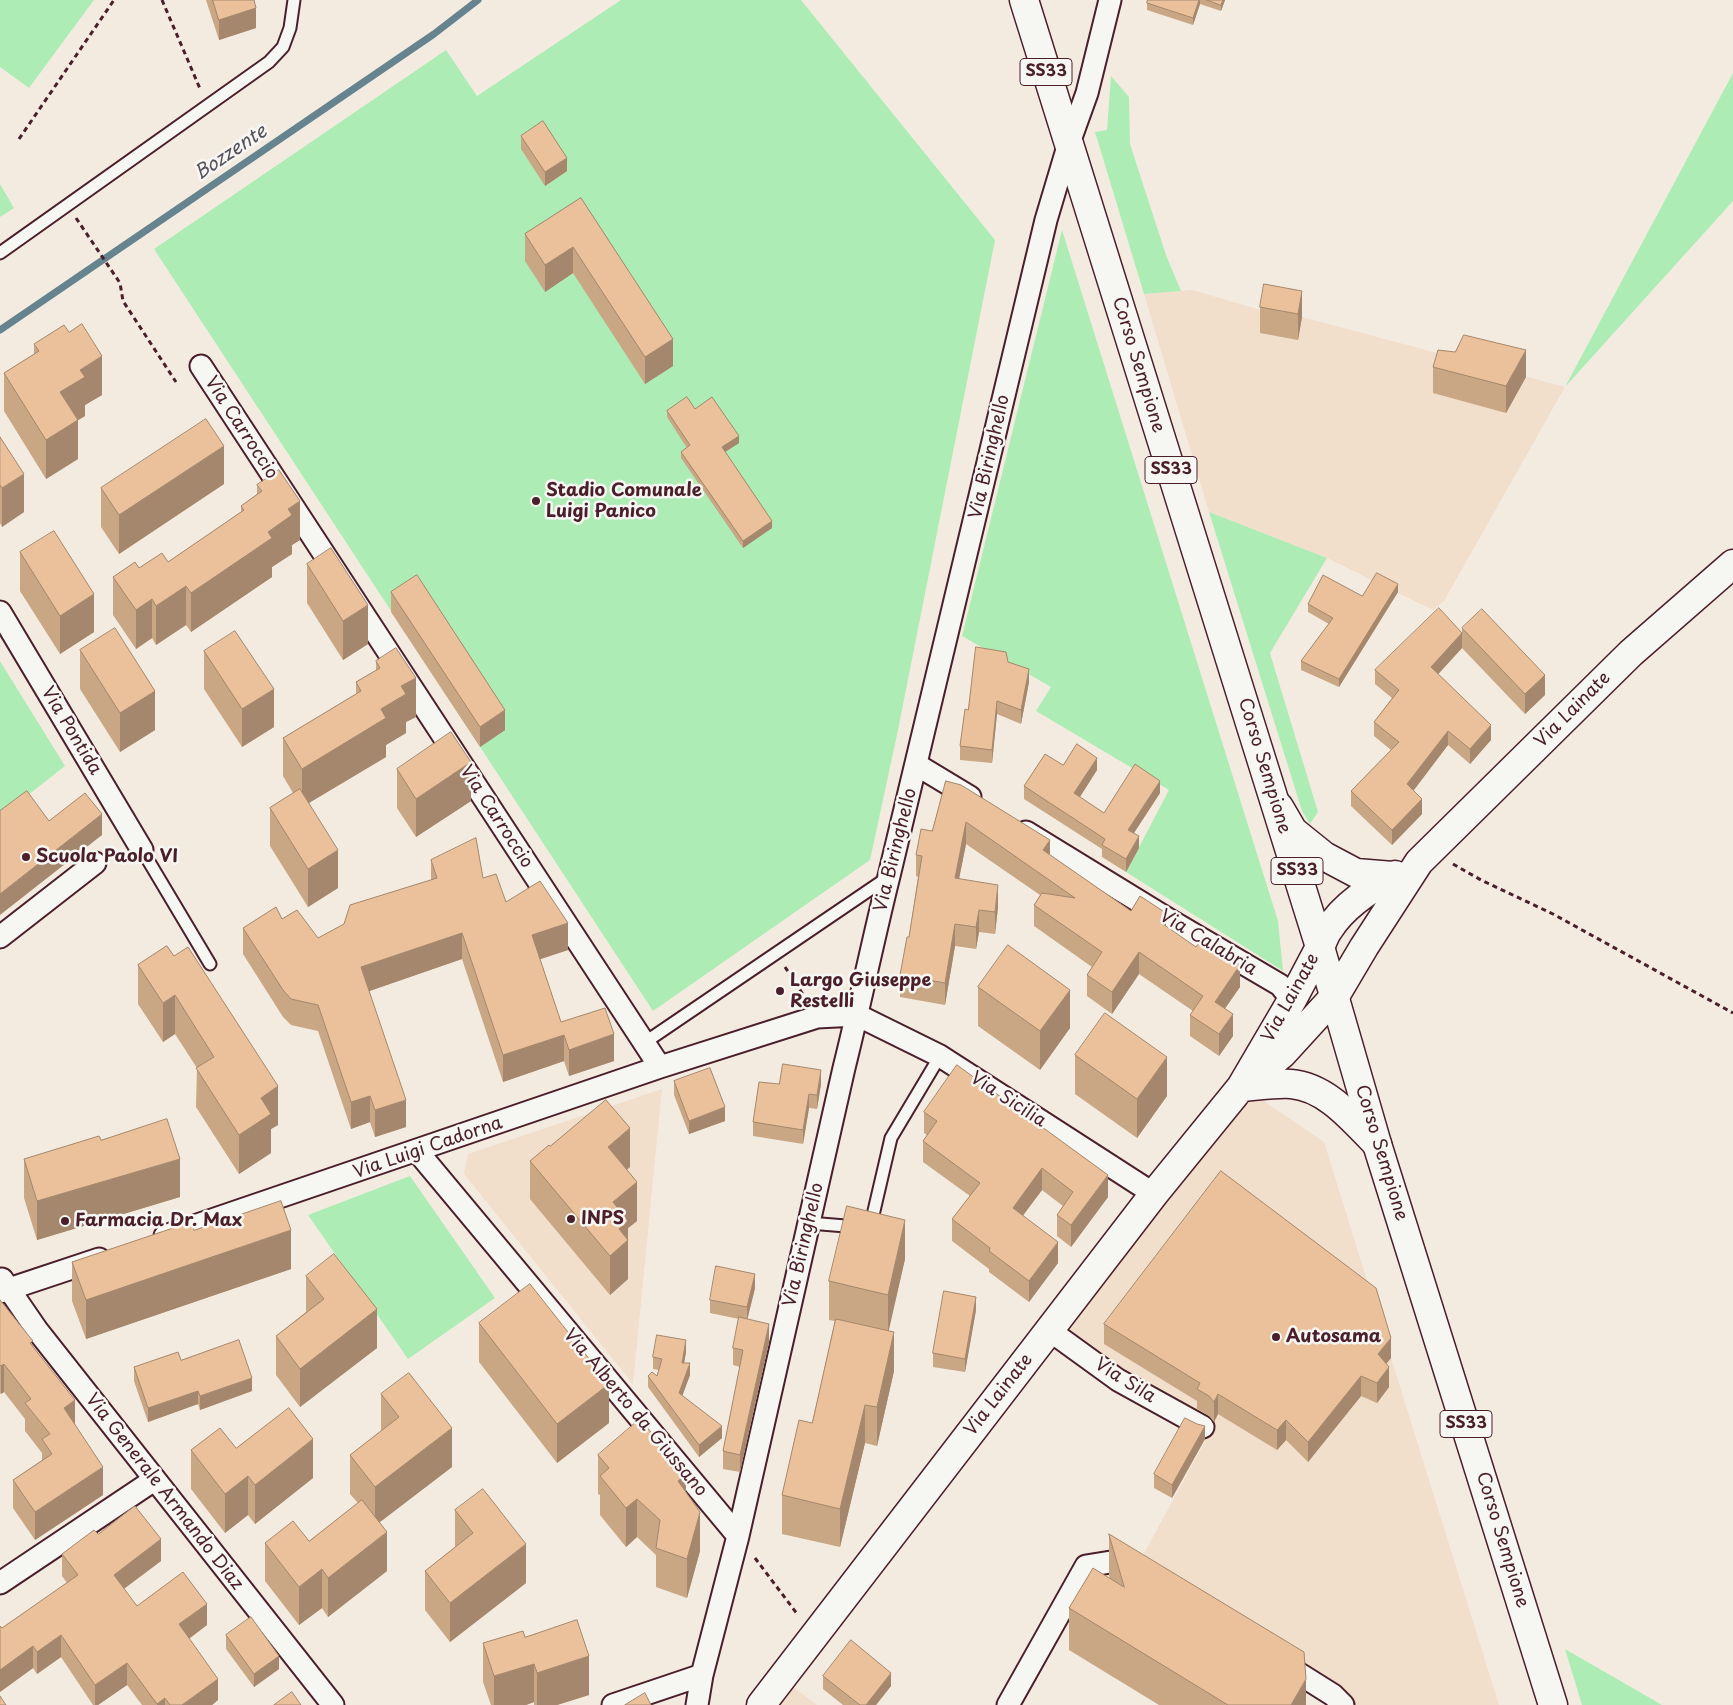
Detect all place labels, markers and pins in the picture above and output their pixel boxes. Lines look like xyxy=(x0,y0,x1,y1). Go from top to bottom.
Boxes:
place label: Stadio Comunale Luigi Panico xyxy=(546,480,702,522)
marker: Stadio Comunale Luigi Panico xyxy=(530,495,542,507)
place label: Scuola Paolo VI xyxy=(36,846,178,868)
marker: Scuola Paolo VI xyxy=(20,851,32,863)
place label: Largo Giuseppe Restelli xyxy=(790,970,931,1012)
marker: Largo Giuseppe Restelli xyxy=(774,985,786,997)
place label: INPS xyxy=(581,1208,624,1230)
place label: Farmacia Dr. Max xyxy=(75,1210,242,1232)
marker: INPS xyxy=(565,1213,577,1225)
marker: Farmacia Dr. Max xyxy=(59,1215,71,1227)
place label: Autosama xyxy=(1286,1326,1381,1348)
marker: Autosama xyxy=(1270,1331,1282,1343)

